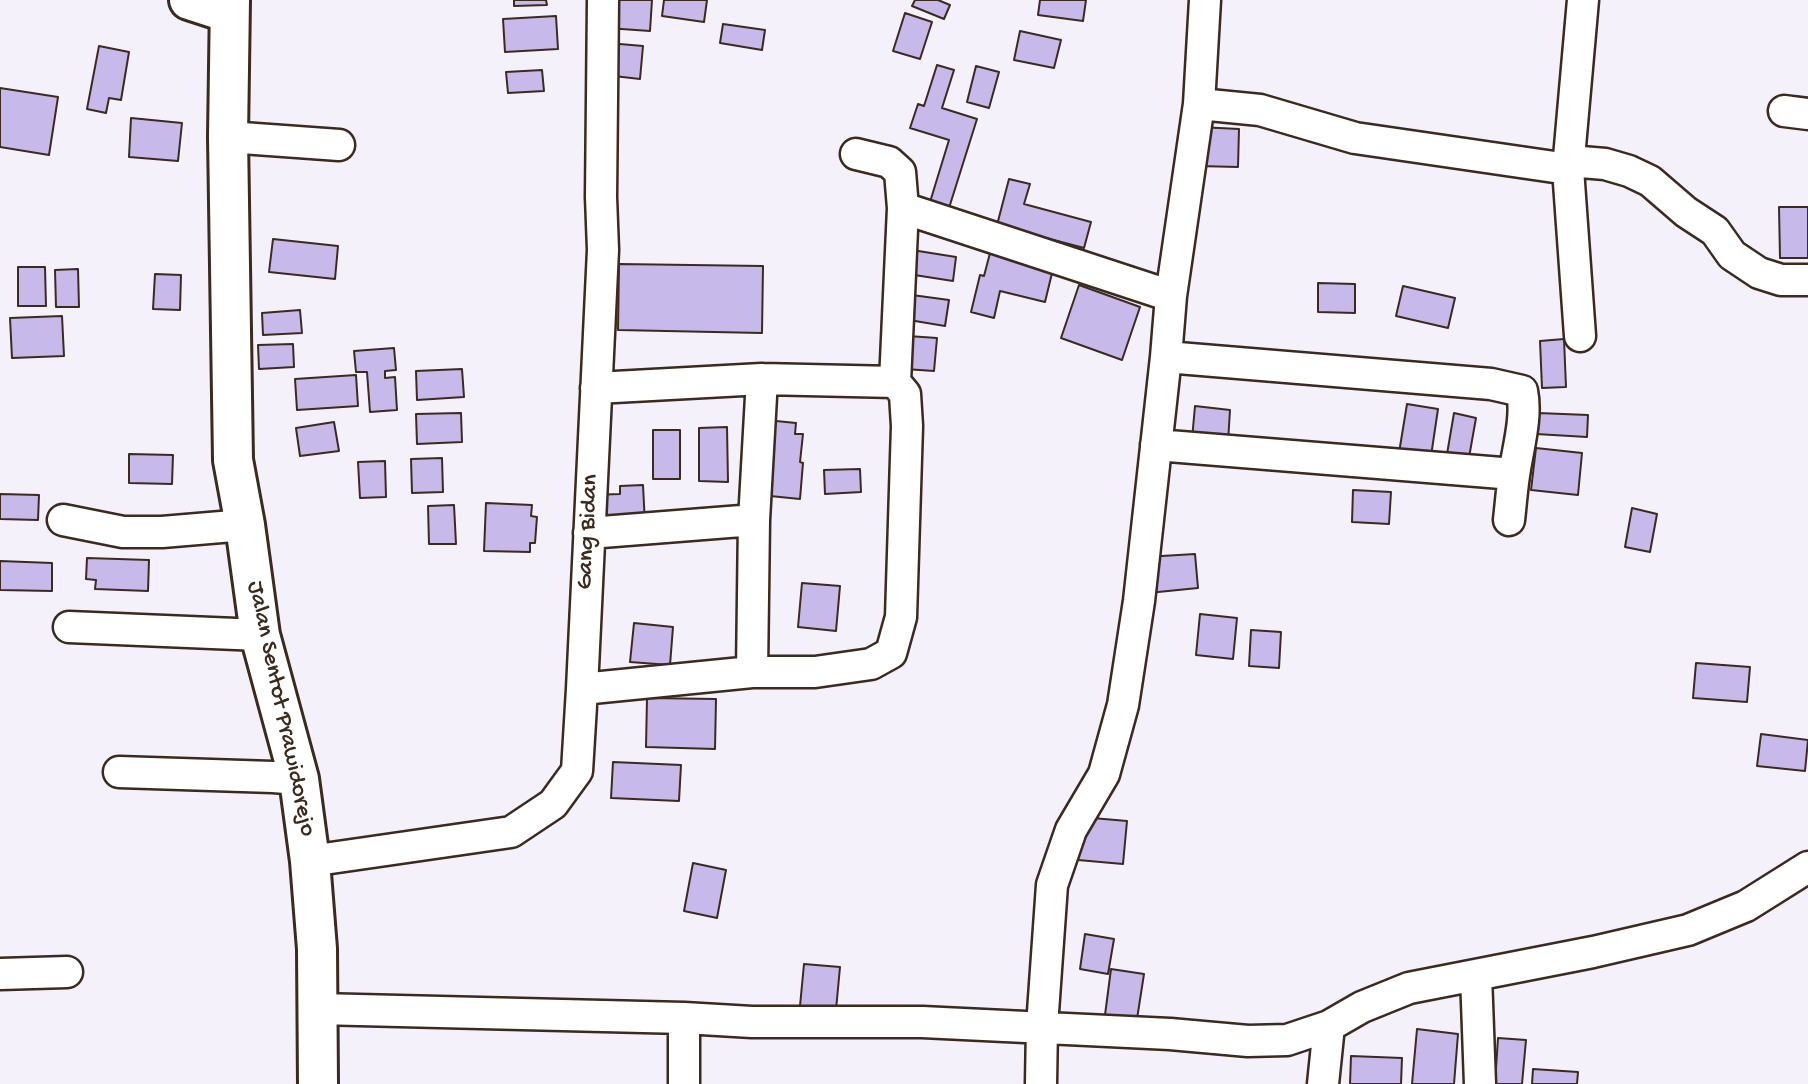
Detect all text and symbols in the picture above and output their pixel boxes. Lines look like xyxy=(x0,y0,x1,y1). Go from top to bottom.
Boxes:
street label: Gang Bidan xyxy=(572,474,606,590)
street label: Jalan Sentot Prawidorejo xyxy=(239,579,321,839)

